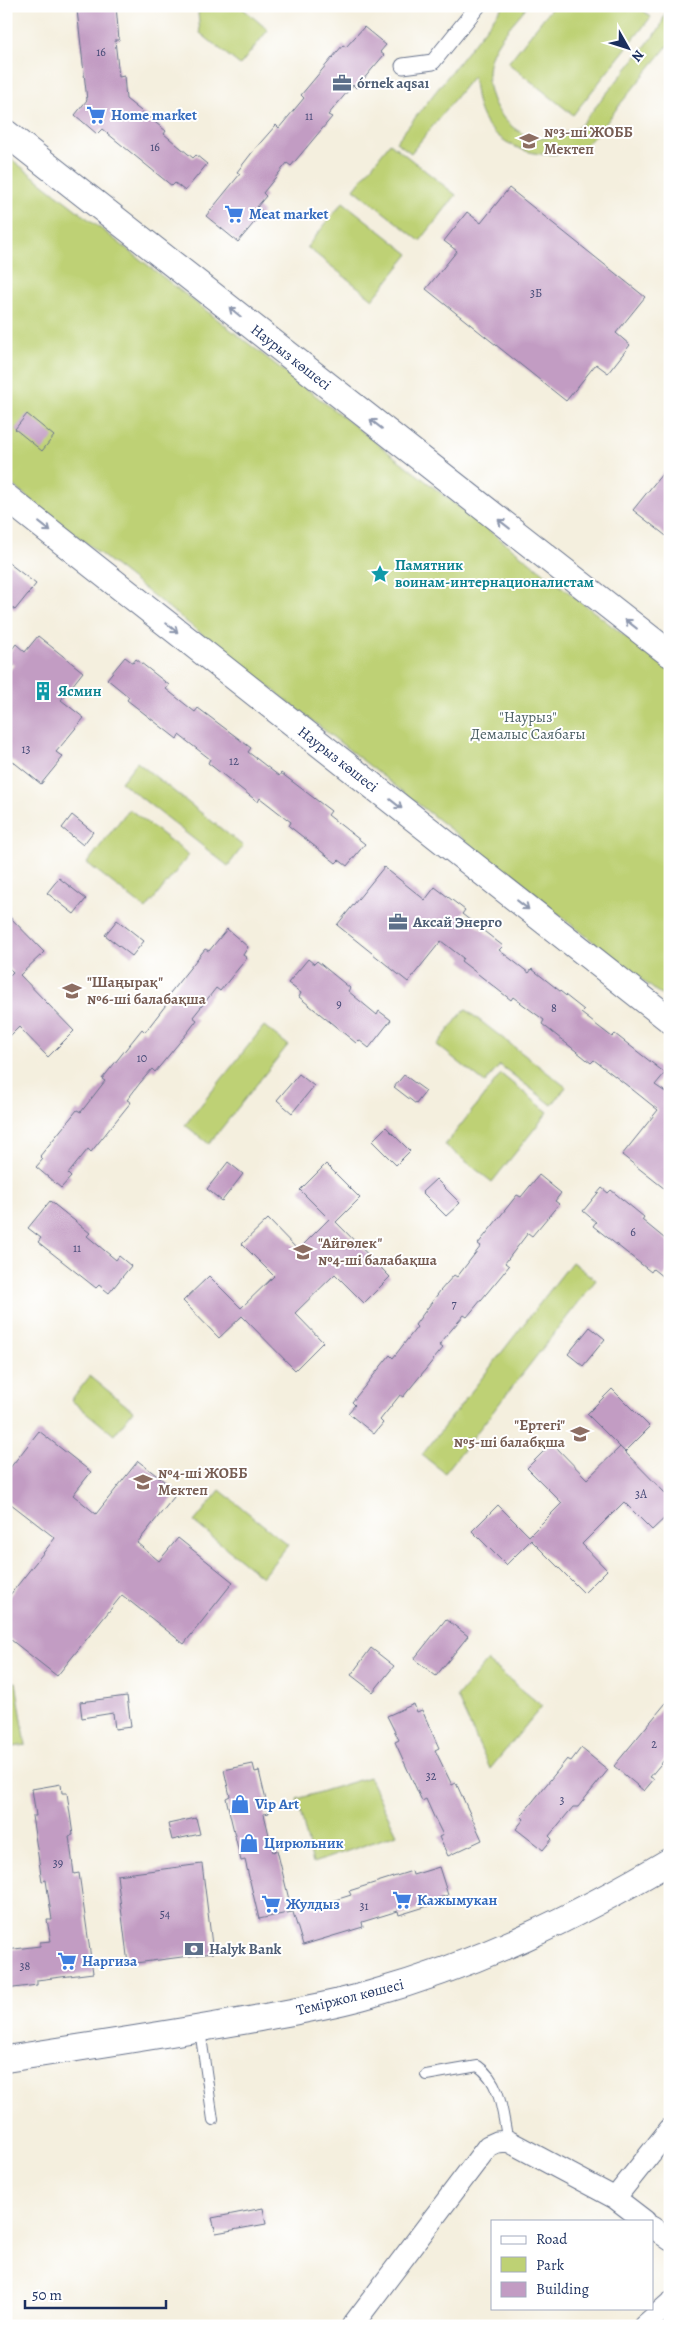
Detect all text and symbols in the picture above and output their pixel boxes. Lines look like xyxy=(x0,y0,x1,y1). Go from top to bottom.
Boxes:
north arrow xyxy=(604,22,654,72)
house number: 16 xyxy=(96,44,106,60)
text: N xyxy=(627,46,648,66)
office icon: órnek aqsaı xyxy=(331,72,353,94)
place label: órnek aqsaı xyxy=(357,73,430,93)
supermarket icon: Home market xyxy=(85,104,107,126)
place label: Home market xyxy=(111,105,197,125)
house number: 11 xyxy=(305,108,313,124)
place label: №3-ші ЖОББ Мектеп xyxy=(544,122,633,159)
school or university icon: №3-ші ЖОББ Мектеп xyxy=(518,130,540,152)
house number: 16 xyxy=(150,139,160,155)
supermarket icon: Meat market xyxy=(223,203,245,225)
place label: Meat market xyxy=(249,204,328,224)
house number: 3Б xyxy=(530,285,542,301)
one-way arrow xyxy=(228,307,241,318)
street label: Наурыз көшесі xyxy=(247,319,335,395)
one-way arrow xyxy=(370,418,383,429)
one-way arrow xyxy=(498,518,511,529)
one-way arrow xyxy=(38,521,51,532)
place label: Памятник воинам-интернационалистам xyxy=(395,555,594,592)
place icon: Памятник воинам-интернационалистам xyxy=(369,563,391,585)
one-way arrow xyxy=(625,619,638,630)
one-way arrow xyxy=(165,623,178,634)
building icon: Ясмин xyxy=(32,680,54,702)
place label: Ясмин xyxy=(58,681,102,701)
park label: "Наурыз" Демалыс Саябағы xyxy=(470,707,586,744)
street label: Наурыз көшесі xyxy=(294,721,382,797)
house number: 13 xyxy=(21,741,31,757)
house number: 12 xyxy=(229,753,239,769)
one-way arrow xyxy=(389,799,402,810)
one-way arrow xyxy=(517,899,530,910)
office icon: Аксай Энерго xyxy=(387,911,409,933)
place label: Аксай Энерго xyxy=(412,912,502,932)
place label: "Шаңырақ" №6-ші балабақша xyxy=(87,972,207,1009)
school or university icon: "Шаңырақ" №6-ші балабақша xyxy=(61,980,83,1002)
house number: 9 xyxy=(336,996,342,1012)
house number: 8 xyxy=(551,1000,557,1016)
house number: 10 xyxy=(137,1050,147,1066)
house number: 6 xyxy=(630,1224,636,1240)
place label: "Айгөлек" №4-ші балабақша xyxy=(318,1233,438,1270)
house number: 11 xyxy=(73,1240,81,1256)
school or university icon: "Айгөлек" №4-ші балабақша xyxy=(292,1241,314,1263)
house number: 7 xyxy=(451,1296,457,1312)
place label: "Ертегі" №5-ші балабқша xyxy=(454,1415,566,1452)
school or university icon: "Ертегі" №5-ші балабқша xyxy=(569,1423,591,1445)
place label: №4-ші ЖОББ Мектеп xyxy=(158,1463,248,1500)
school or university icon: №4-ші ЖОББ Мектеп xyxy=(132,1471,154,1493)
house number: 3А xyxy=(635,1486,648,1502)
house number: 2 xyxy=(651,1736,657,1752)
house number: 32 xyxy=(426,1768,437,1784)
house number: 3 xyxy=(560,1792,565,1808)
shop icon: Vip Art xyxy=(229,1793,251,1815)
place label: Vip Art xyxy=(254,1794,299,1814)
shop icon: Цирюльник xyxy=(238,1832,260,1854)
place label: Цирюльник xyxy=(264,1833,344,1853)
house number: 39 xyxy=(53,1855,63,1871)
supermarket icon: Кажымукан xyxy=(391,1889,413,1911)
place label: Кажымукан xyxy=(417,1890,498,1910)
supermarket icon: Жулдыз xyxy=(260,1893,282,1915)
place label: Жулдыз xyxy=(286,1894,340,1914)
house number: 31 xyxy=(359,1898,369,1914)
house number: 54 xyxy=(160,1906,171,1922)
bank icon: Halyk Bank xyxy=(183,1938,205,1960)
place label: Halyk Bank xyxy=(209,1939,282,1959)
supermarket icon: Наргиза xyxy=(56,1950,78,1972)
place label: Наргиза xyxy=(82,1951,138,1971)
house number: 38 xyxy=(20,1958,31,1974)
street label: Теміржол көшесі xyxy=(294,1974,406,2020)
legend xyxy=(491,2220,654,2310)
text: Road xyxy=(536,2229,568,2249)
text: Park xyxy=(536,2255,565,2275)
scale bar xyxy=(25,2277,166,2309)
text: Building xyxy=(536,2279,589,2299)
text: 50 m xyxy=(32,2285,62,2305)

